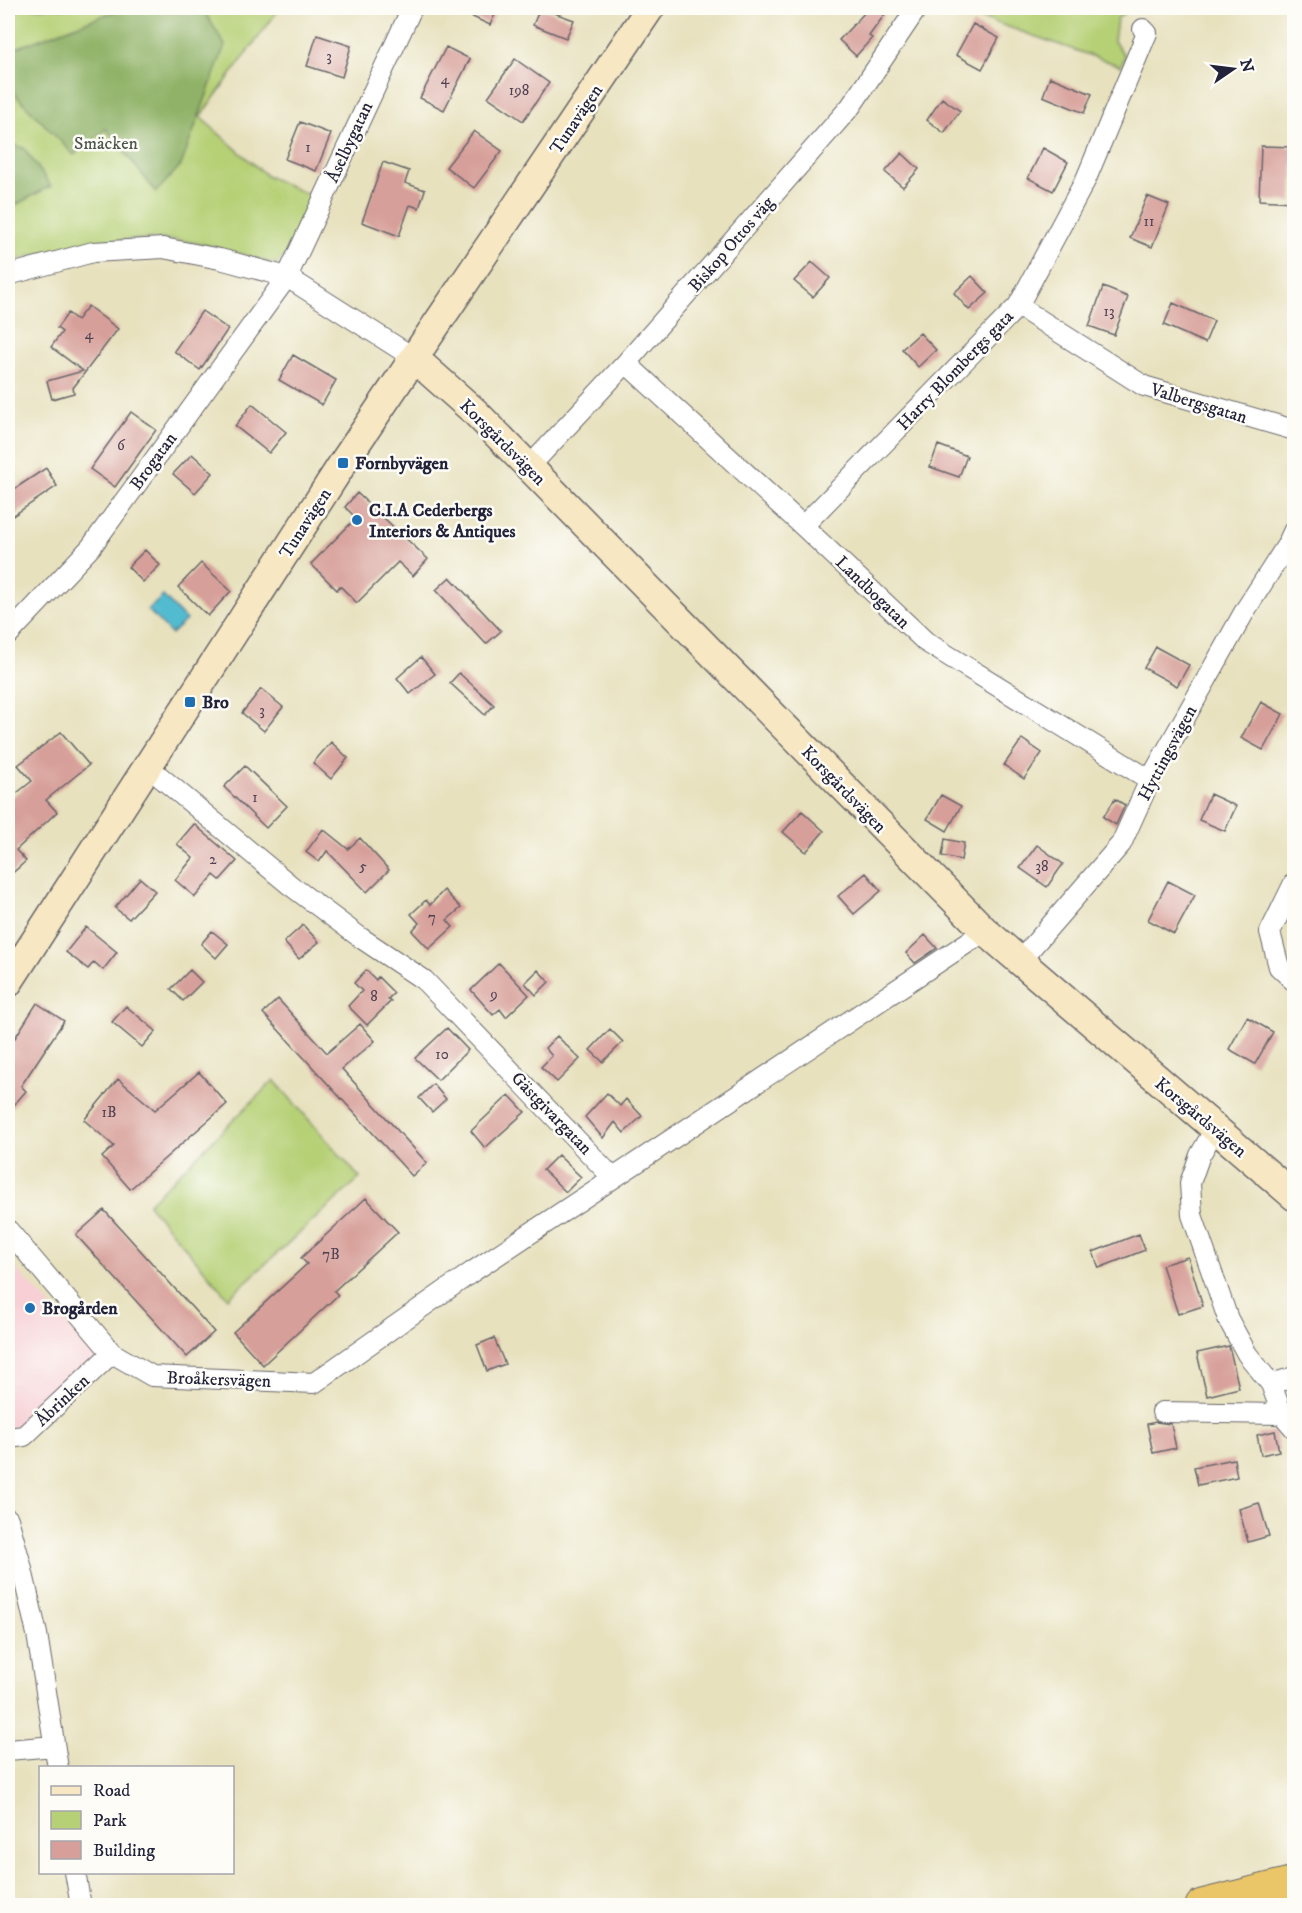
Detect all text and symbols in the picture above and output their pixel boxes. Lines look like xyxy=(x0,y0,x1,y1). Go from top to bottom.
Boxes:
north arrow xyxy=(1203,39,1263,99)
house number: 3 xyxy=(326,47,332,66)
text: N xyxy=(1235,57,1258,74)
house number: 4 xyxy=(441,70,450,89)
street label: Tunavägen xyxy=(546,80,608,159)
house number: 198 xyxy=(509,81,529,100)
street label: Åselbygatan xyxy=(321,98,378,186)
park label: Smäcken xyxy=(74,133,139,155)
house number: 1 xyxy=(305,138,311,157)
street label: Biskop Ottos väg xyxy=(684,192,779,297)
house number: 11 xyxy=(1143,212,1155,231)
house number: 13 xyxy=(1103,302,1115,321)
street label: Harry Blombergs gata xyxy=(893,306,1019,435)
house number: 4 xyxy=(85,325,94,344)
street label: Valbergsgatan xyxy=(1147,379,1250,429)
street label: Korsgårdsvägen xyxy=(455,395,550,491)
street label: Brogatan xyxy=(126,428,182,495)
house number: 6 xyxy=(117,436,126,455)
place label: Fornbyvägen xyxy=(355,453,449,475)
marker: Fornbyvägen xyxy=(336,456,350,470)
street label: Tunavägen xyxy=(275,484,337,563)
place label: C.I.A Cederbergs Interiors & Antiques xyxy=(369,500,516,543)
marker: C.I.A Cederbergs Interiors & Antiques xyxy=(350,513,364,527)
street label: Landbogatan xyxy=(830,552,915,634)
place label: Bro xyxy=(202,692,229,714)
marker: Bro xyxy=(183,695,197,709)
house number: 3 xyxy=(259,701,265,720)
street label: Hyttingsvägen xyxy=(1134,702,1202,805)
street label: Korsgårdsvägen xyxy=(796,741,891,838)
house number: 1 xyxy=(252,788,258,807)
house number: 2 xyxy=(209,850,217,869)
house number: 5 xyxy=(359,857,367,876)
house number: 38 xyxy=(1035,857,1049,876)
house number: 7 xyxy=(428,908,436,927)
house number: 9 xyxy=(489,985,498,1004)
house number: 8 xyxy=(370,987,378,1006)
house number: 10 xyxy=(435,1045,449,1064)
street label: Gästgivargatan xyxy=(506,1068,597,1160)
street label: Korsgårdsvägen xyxy=(1150,1073,1251,1163)
house number: 1B xyxy=(102,1103,117,1122)
house number: 7B xyxy=(322,1245,340,1264)
place label: Brogården xyxy=(42,1298,118,1320)
marker: Brogården xyxy=(23,1301,37,1315)
street label: Broåkersvägen xyxy=(166,1367,272,1393)
street label: Åbrinken xyxy=(30,1369,95,1431)
legend xyxy=(39,1766,234,1874)
text: Road xyxy=(93,1780,130,1802)
text: Park xyxy=(93,1810,127,1832)
text: Building xyxy=(93,1840,155,1862)

